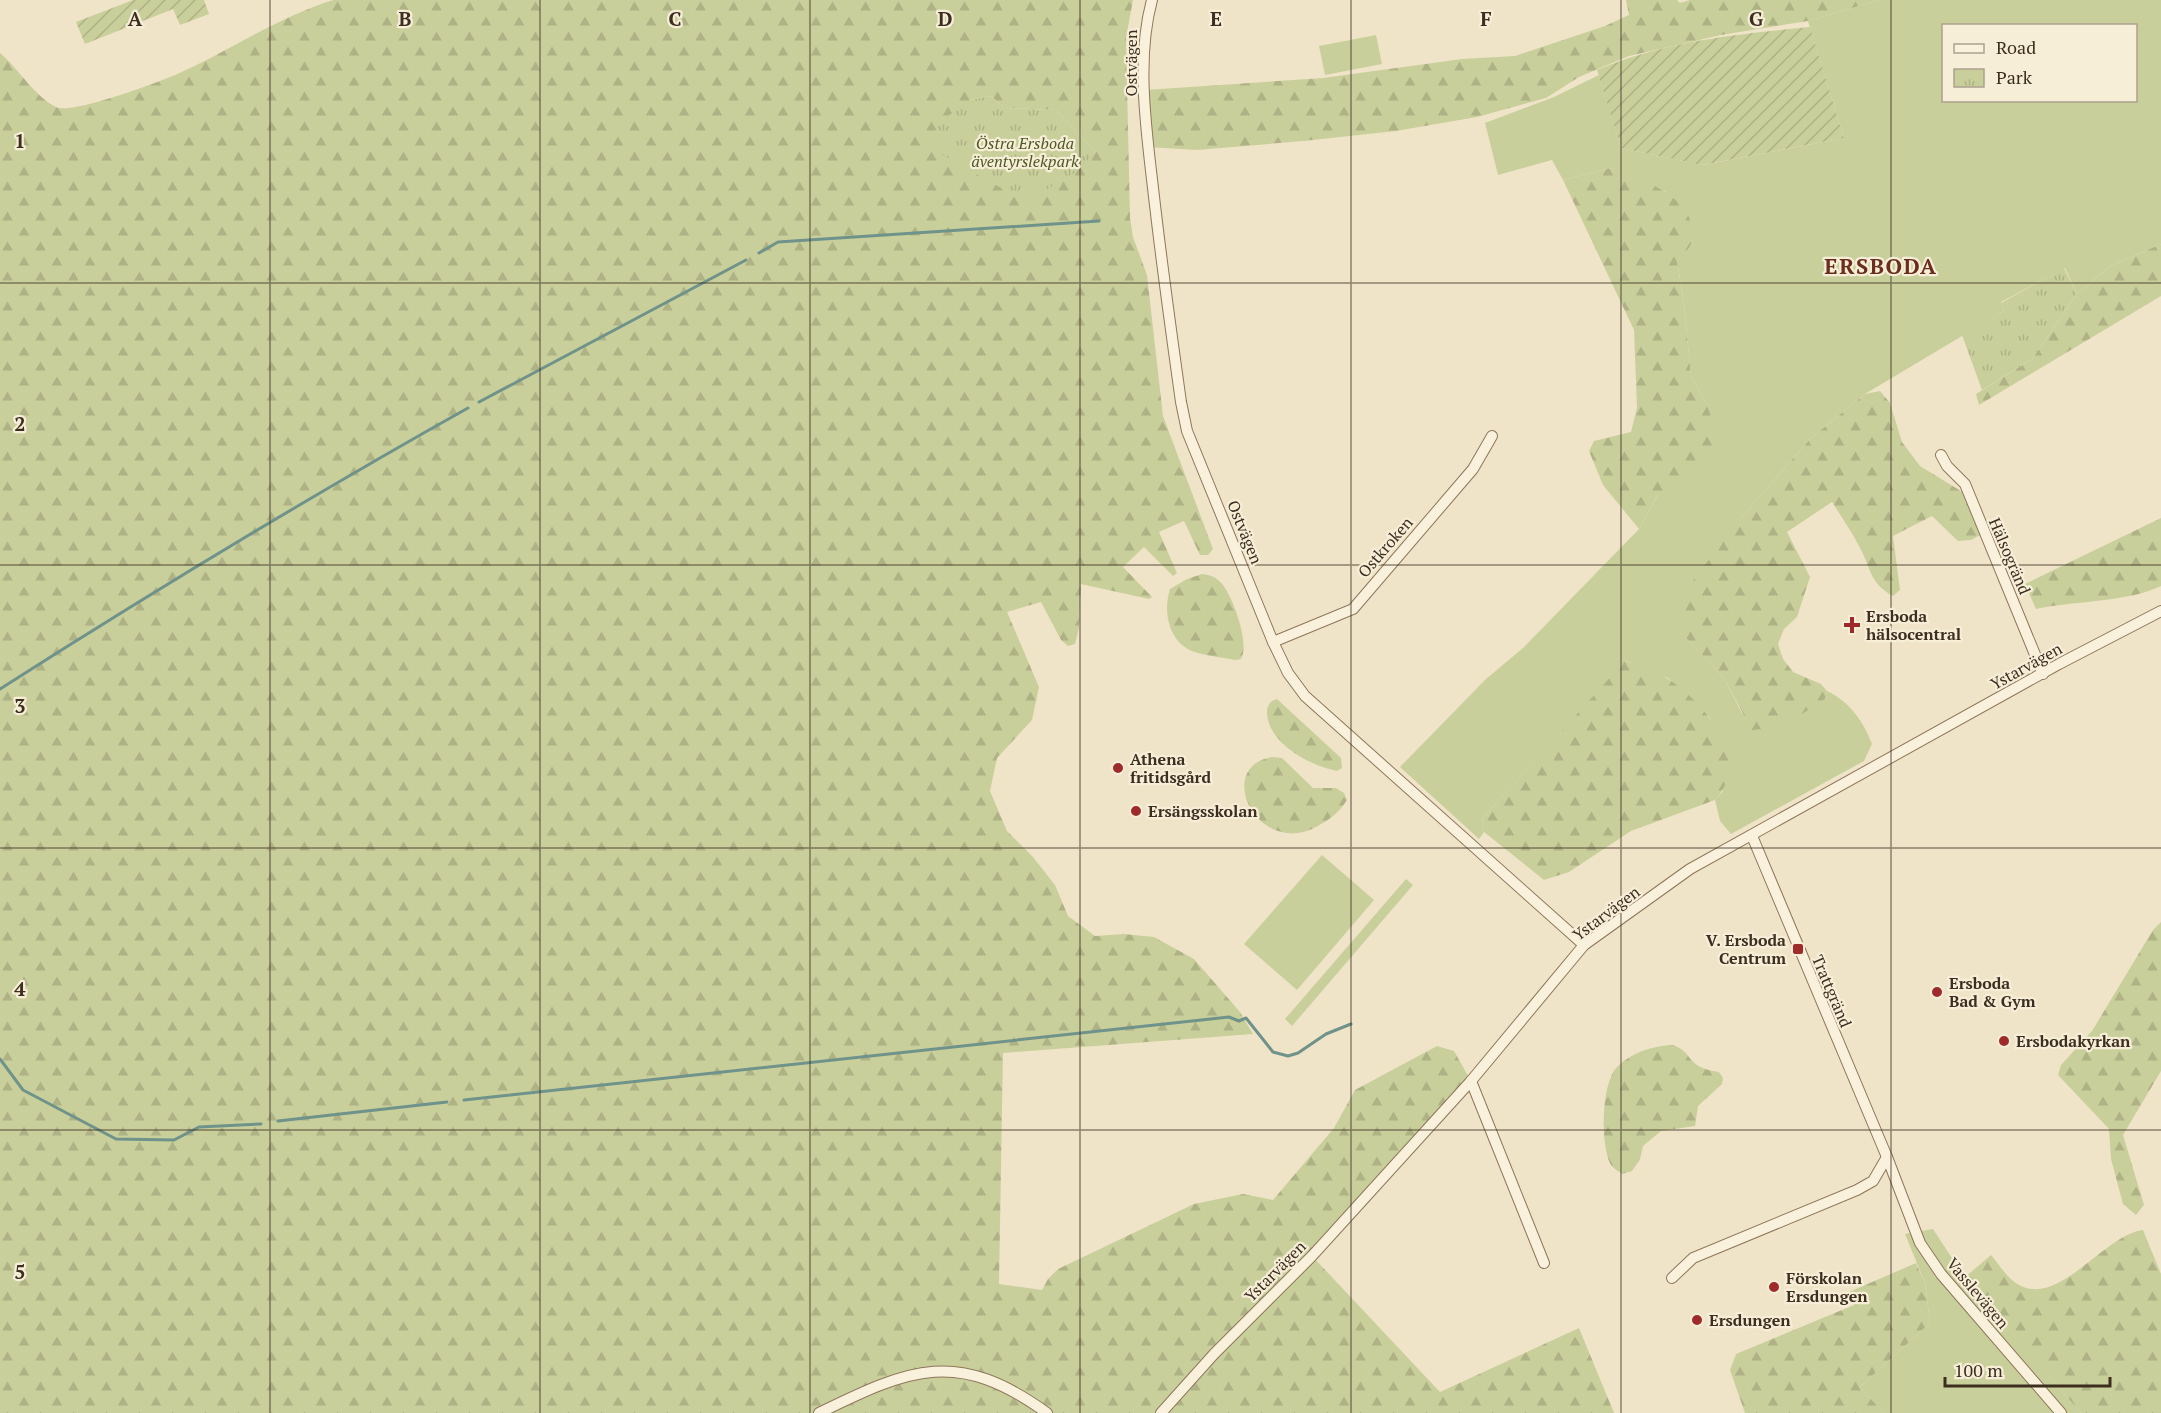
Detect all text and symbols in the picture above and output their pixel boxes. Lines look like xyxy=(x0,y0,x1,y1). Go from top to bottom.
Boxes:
text: A xyxy=(128,5,143,32)
text: B xyxy=(399,5,412,32)
text: C xyxy=(668,5,682,32)
text: D xyxy=(938,5,952,32)
text: E xyxy=(1210,5,1222,32)
text: F xyxy=(1480,5,1492,32)
text: G xyxy=(1749,5,1763,32)
legend xyxy=(1942,24,2137,102)
street label: Ostvägen xyxy=(1120,29,1142,96)
text: Road xyxy=(1996,35,2036,59)
text: Park xyxy=(1996,65,2033,89)
text: 1 xyxy=(14,127,26,154)
park label: Östra Ersboda äventyrslekpark xyxy=(971,132,1079,172)
district label: ERSBODA xyxy=(1824,251,1938,280)
text: 2 xyxy=(14,410,26,437)
street label: Ostvägen xyxy=(1222,497,1268,568)
street label: Ostkroken xyxy=(1353,512,1418,582)
street label: Hälsogränd xyxy=(1984,514,2036,598)
place label: Ersboda hälsocentral xyxy=(1866,605,1961,645)
marker: Ersboda hälsocentral xyxy=(1843,616,1861,634)
street label: Ystarvägen xyxy=(1986,637,2066,695)
text: 3 xyxy=(14,692,26,719)
place label: Athena fritidsgård xyxy=(1130,748,1211,788)
marker: Athena fritidsgård xyxy=(1111,761,1125,775)
place label: Ersängsskolan xyxy=(1148,800,1258,822)
marker: Ersängsskolan xyxy=(1129,804,1143,818)
street label: Ystarvägen xyxy=(1568,880,1644,945)
place label: V. Ersboda Centrum xyxy=(1706,929,1786,969)
marker: V. Ersboda Centrum xyxy=(1791,942,1805,956)
street label: Trattgränd xyxy=(1807,951,1857,1031)
place label: Ersboda Bad & Gym xyxy=(1949,972,2036,1012)
text: 4 xyxy=(14,975,26,1002)
marker: Ersboda Bad & Gym xyxy=(1930,985,1944,999)
place label: Ersbodakyrkan xyxy=(2016,1030,2131,1052)
marker: Ersbodakyrkan xyxy=(1997,1034,2011,1048)
street label: Ystarvägen xyxy=(1239,1235,1311,1307)
street label: Vasslevägen xyxy=(1942,1253,2014,1334)
text: 5 xyxy=(14,1258,26,1285)
place label: Förskolan Ersdungen xyxy=(1786,1267,1868,1307)
marker: Förskolan Ersdungen xyxy=(1767,1280,1781,1294)
place label: Ersdungen xyxy=(1709,1309,1791,1331)
marker: Ersdungen xyxy=(1690,1313,1704,1327)
scale bar xyxy=(1945,1350,2110,1388)
text: 100 m xyxy=(1954,1358,2003,1382)

